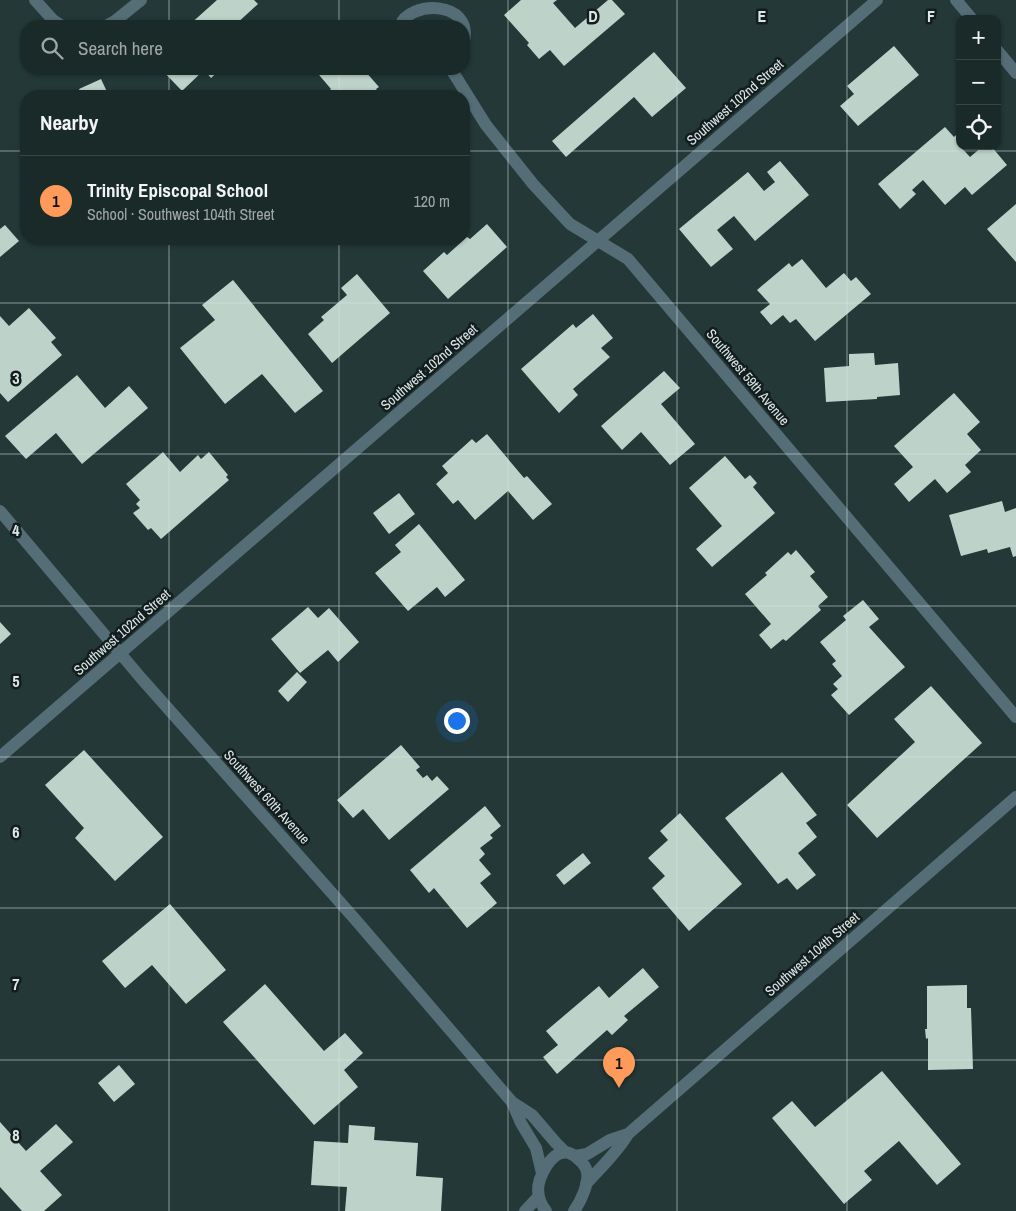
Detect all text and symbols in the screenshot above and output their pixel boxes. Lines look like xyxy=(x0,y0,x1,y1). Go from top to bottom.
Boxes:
text: D xyxy=(588,5,598,27)
text: E xyxy=(758,5,767,27)
text: F xyxy=(927,5,935,27)
map controls xyxy=(956,15,1001,150)
button: + xyxy=(956,15,1001,60)
search box xyxy=(20,20,470,75)
icon: search xyxy=(38,34,66,62)
text: Search here xyxy=(78,35,163,61)
street label: Southwest 102nd Street xyxy=(683,55,787,149)
button: − xyxy=(956,60,1001,105)
button: locate xyxy=(956,105,1001,150)
text: Nearby xyxy=(40,108,98,137)
text: Trinity Episcopal School xyxy=(87,177,268,203)
text: 1 xyxy=(52,190,60,212)
text: 120 m xyxy=(414,190,450,212)
text: School · Southwest 104th Street xyxy=(87,203,274,225)
street label: Southwest 102nd Street xyxy=(377,320,481,414)
street label: Southwest 59th Avenue xyxy=(702,325,794,429)
text: 3 xyxy=(12,367,20,389)
text: 4 xyxy=(12,519,20,541)
street label: Southwest 102nd Street xyxy=(70,585,174,679)
text: 5 xyxy=(12,670,20,692)
your location xyxy=(444,708,470,734)
street label: Southwest 60th Avenue xyxy=(220,746,314,848)
text: 6 xyxy=(12,821,20,843)
street label: Southwest 104th Street xyxy=(761,908,863,1000)
text: 7 xyxy=(12,973,20,995)
pin: 1 xyxy=(603,1047,635,1088)
text: 8 xyxy=(12,1124,20,1146)

